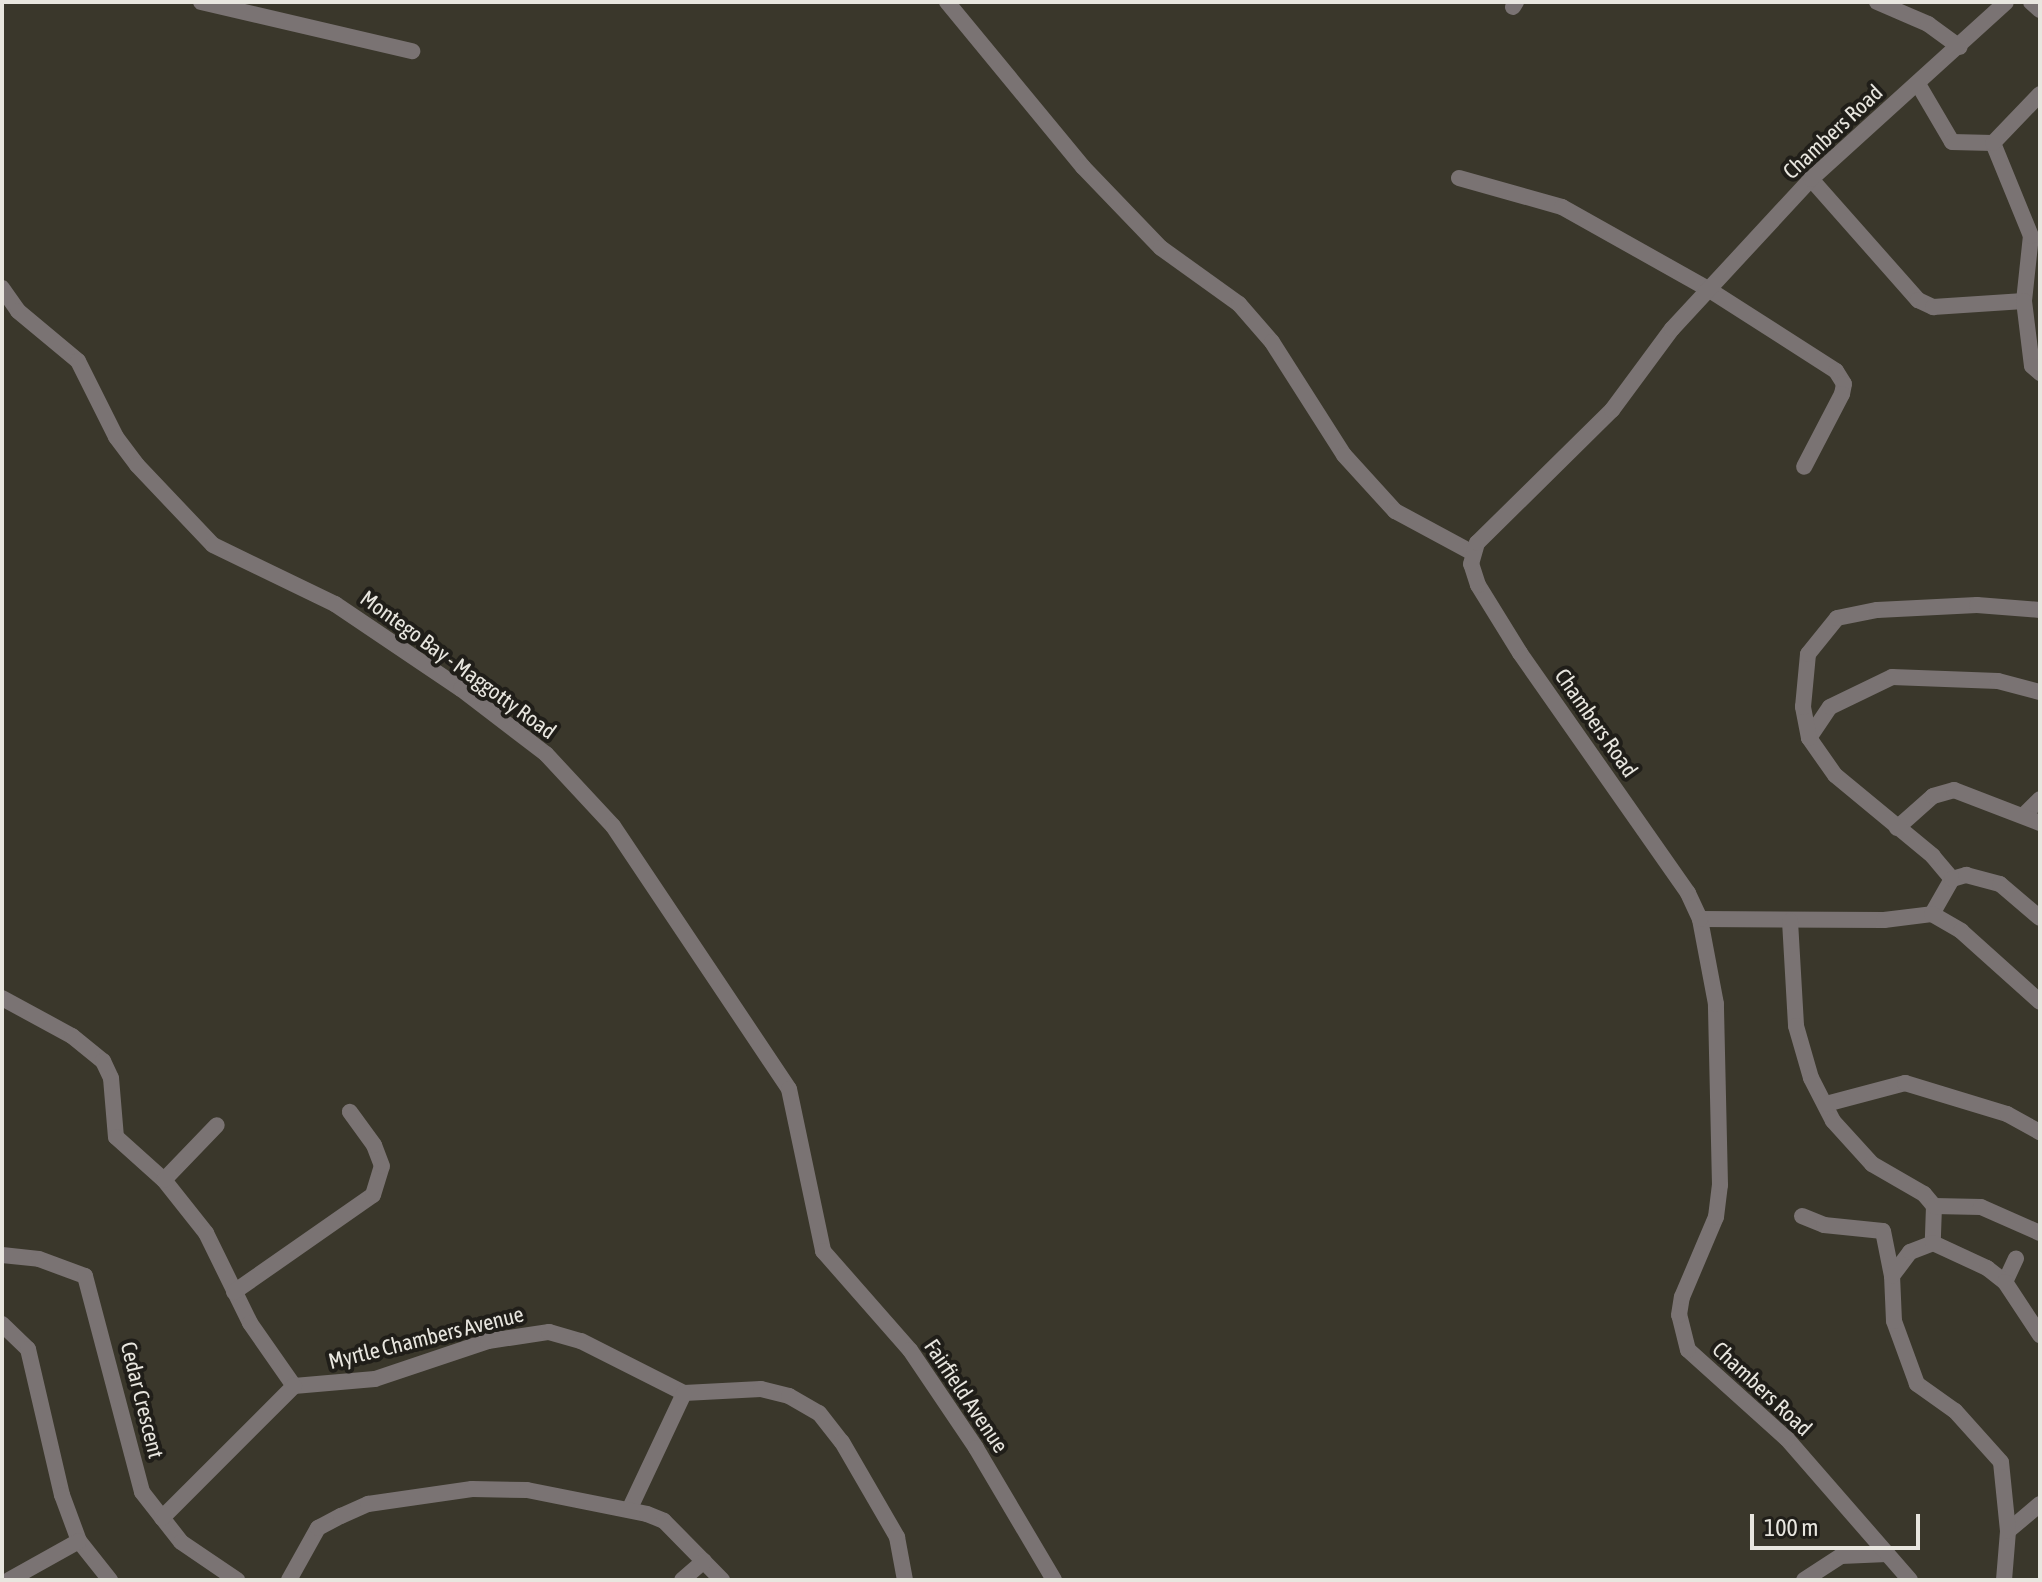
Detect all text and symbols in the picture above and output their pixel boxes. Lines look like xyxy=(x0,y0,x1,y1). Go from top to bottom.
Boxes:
street label: Chambers Road xyxy=(1778,79,1888,185)
street label: Montego Bay - Maggotty Road xyxy=(355,585,561,745)
street label: Chambers Road xyxy=(1549,664,1643,782)
street label: Myrtle Chambers Avenue xyxy=(326,1301,526,1375)
street label: Fairfield Avenue xyxy=(918,1334,1014,1458)
street label: Chambers Road xyxy=(1707,1336,1817,1442)
street label: Cedar Crescent xyxy=(115,1339,169,1461)
scale bar xyxy=(1754,1498,1924,1548)
text: 100 m xyxy=(1764,1514,1818,1541)

